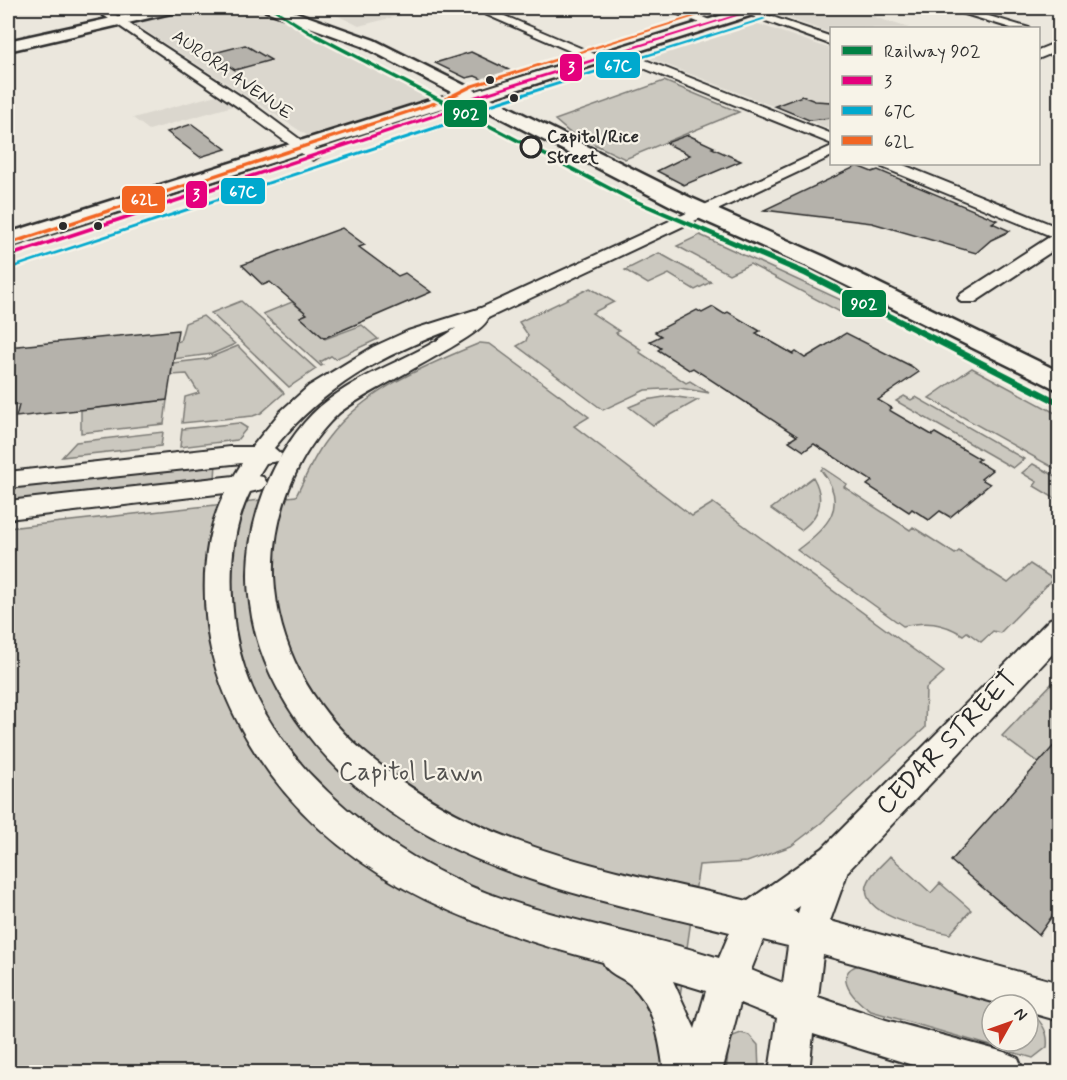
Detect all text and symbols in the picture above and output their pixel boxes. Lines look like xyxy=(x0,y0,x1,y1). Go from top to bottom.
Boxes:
street label: AURORA AVENUE xyxy=(167,25,297,126)
legend xyxy=(830,27,1040,165)
text: Railway 902 xyxy=(884,40,981,64)
line badge: 67C xyxy=(595,51,641,79)
line badge: 3 xyxy=(559,53,583,82)
text: 67C xyxy=(604,56,632,77)
text: 3 xyxy=(567,58,575,79)
text: 3 xyxy=(884,70,892,94)
unlabelled marker xyxy=(484,74,496,86)
unlabelled marker xyxy=(508,92,520,104)
line badge: 902 xyxy=(443,99,488,128)
text: 67C xyxy=(884,100,915,124)
text: 902 xyxy=(453,104,480,125)
place label: Capitol/Rice Street xyxy=(547,125,639,170)
text: 62L xyxy=(884,130,914,154)
marker: Capitol/Rice Street xyxy=(520,136,542,158)
line badge: 67C xyxy=(220,177,266,205)
line badge: 3 xyxy=(185,180,208,209)
text: 67C xyxy=(229,182,257,203)
line badge: 62L xyxy=(121,185,166,214)
text: 3 xyxy=(192,185,200,206)
text: 62L xyxy=(131,190,158,211)
unlabelled marker xyxy=(57,220,69,232)
unlabelled marker xyxy=(92,220,104,232)
line badge: 902 xyxy=(841,289,887,318)
text: 902 xyxy=(851,294,878,315)
street label: CEDAR STREET xyxy=(869,663,1025,823)
park label: Capitol Lawn xyxy=(339,756,483,790)
north arrow xyxy=(980,993,1040,1053)
text: N xyxy=(1009,1003,1032,1025)

